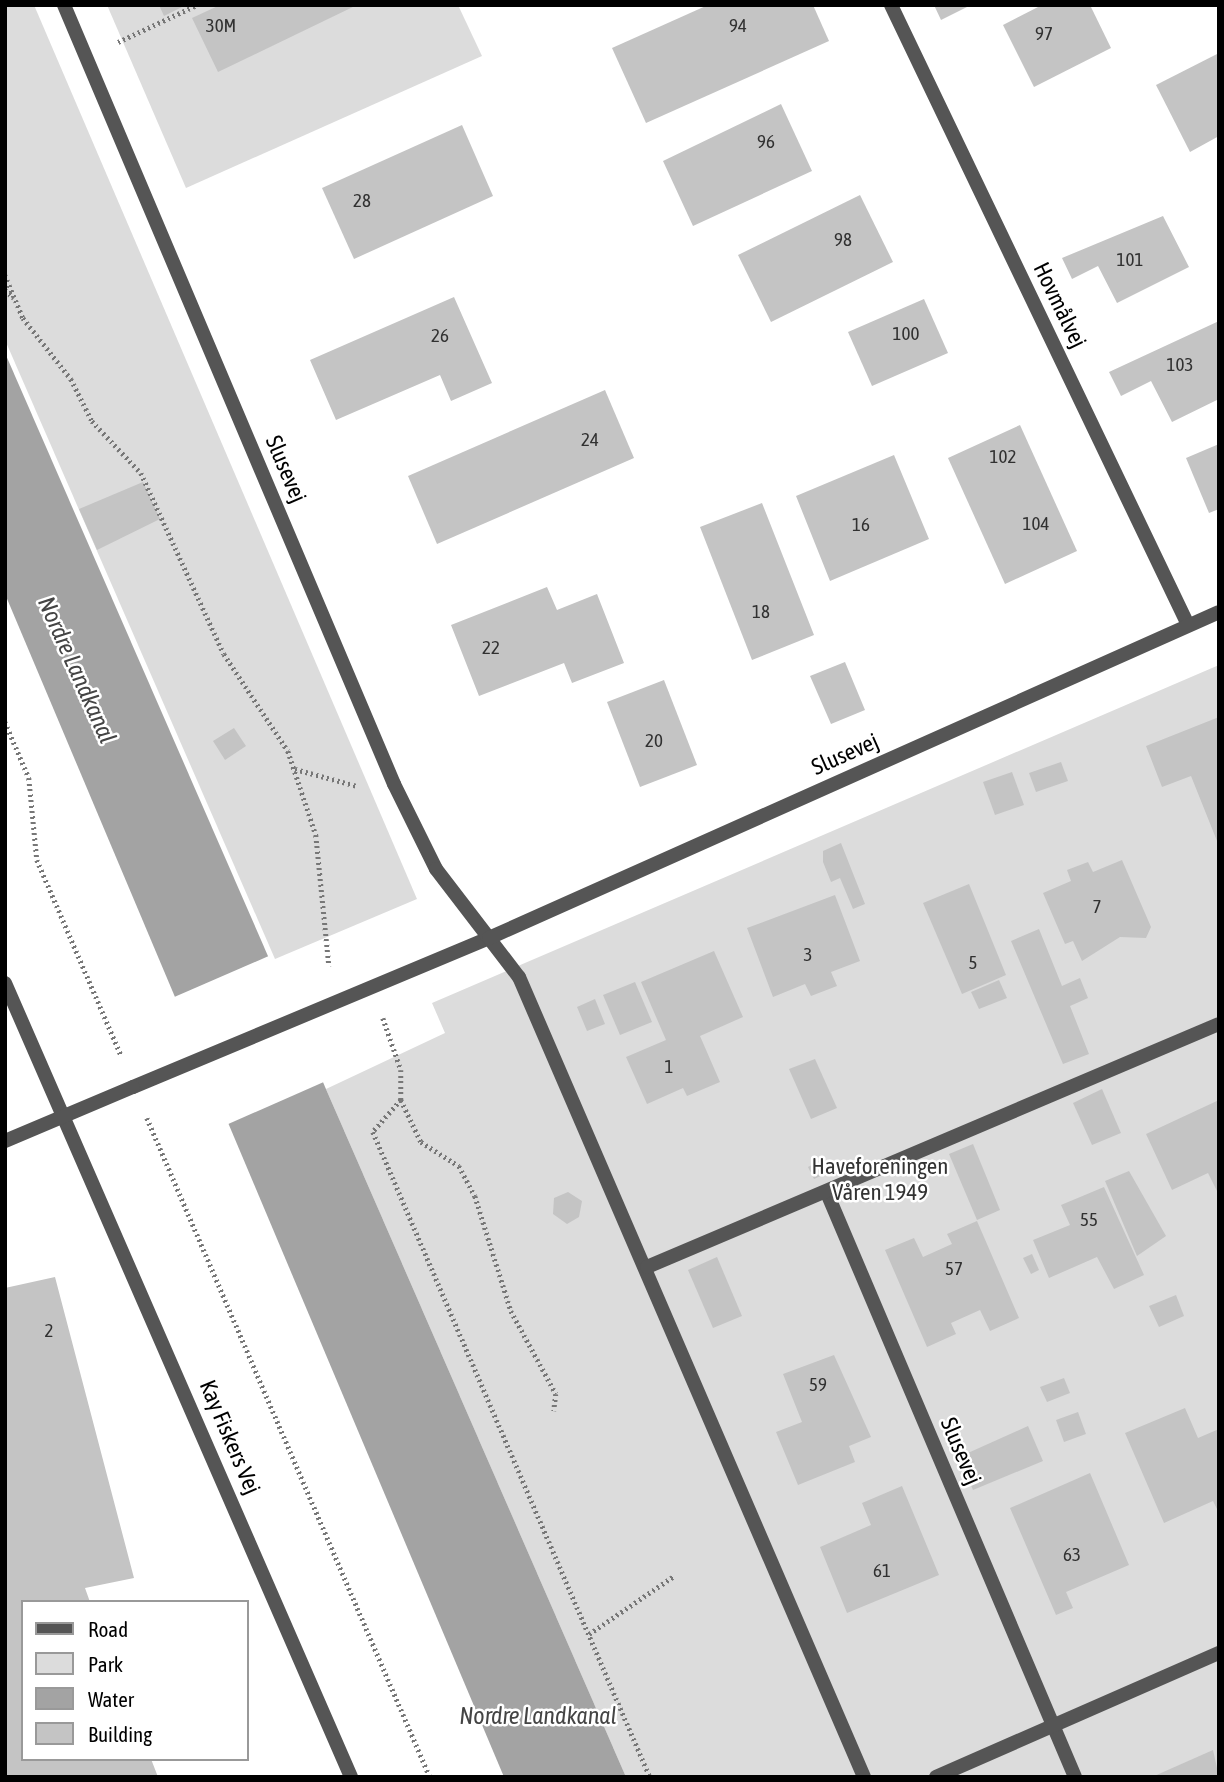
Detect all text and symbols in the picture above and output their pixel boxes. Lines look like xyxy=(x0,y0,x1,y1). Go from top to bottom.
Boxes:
house number: 30M xyxy=(206,15,236,37)
house number: 94 xyxy=(729,15,747,37)
house number: 97 xyxy=(1035,23,1053,45)
house number: 96 xyxy=(757,131,775,153)
house number: 28 xyxy=(353,190,371,212)
house number: 98 xyxy=(834,229,852,251)
house number: 101 xyxy=(1117,249,1143,271)
street label: Hovmålvej xyxy=(1028,258,1092,352)
house number: 100 xyxy=(893,323,919,345)
house number: 26 xyxy=(431,325,449,347)
house number: 103 xyxy=(1167,354,1193,376)
house number: 24 xyxy=(581,429,599,451)
street label: Slusevej xyxy=(260,431,312,507)
house number: 102 xyxy=(990,446,1016,468)
house number: 104 xyxy=(1023,513,1049,535)
house number: 16 xyxy=(852,514,870,536)
water label: Nordre Landkanal xyxy=(32,592,122,748)
house number: 18 xyxy=(752,601,770,623)
house number: 22 xyxy=(482,637,500,659)
street label: Slusevej xyxy=(807,727,883,781)
house number: 20 xyxy=(645,730,663,752)
house number: 7 xyxy=(1093,896,1101,918)
house number: 3 xyxy=(804,944,812,966)
house number: 5 xyxy=(969,952,977,974)
house number: 1 xyxy=(665,1056,673,1078)
park label: Haveforeningen Våren 1949 xyxy=(812,1152,948,1206)
house number: 55 xyxy=(1080,1209,1098,1231)
house number: 57 xyxy=(945,1258,963,1280)
house number: 2 xyxy=(45,1320,53,1342)
house number: 59 xyxy=(809,1374,827,1396)
street label: Kay Fiskers Vej xyxy=(194,1376,266,1498)
street label: Slusevej xyxy=(935,1413,987,1489)
house number: 63 xyxy=(1063,1544,1081,1566)
house number: 61 xyxy=(873,1560,891,1582)
legend xyxy=(21,1600,248,1761)
text: Road xyxy=(88,1617,128,1641)
text: Park xyxy=(88,1652,123,1676)
text: Water xyxy=(88,1687,134,1711)
water label: Nordre Landkanal xyxy=(459,1702,617,1730)
text: Building xyxy=(88,1722,152,1746)

